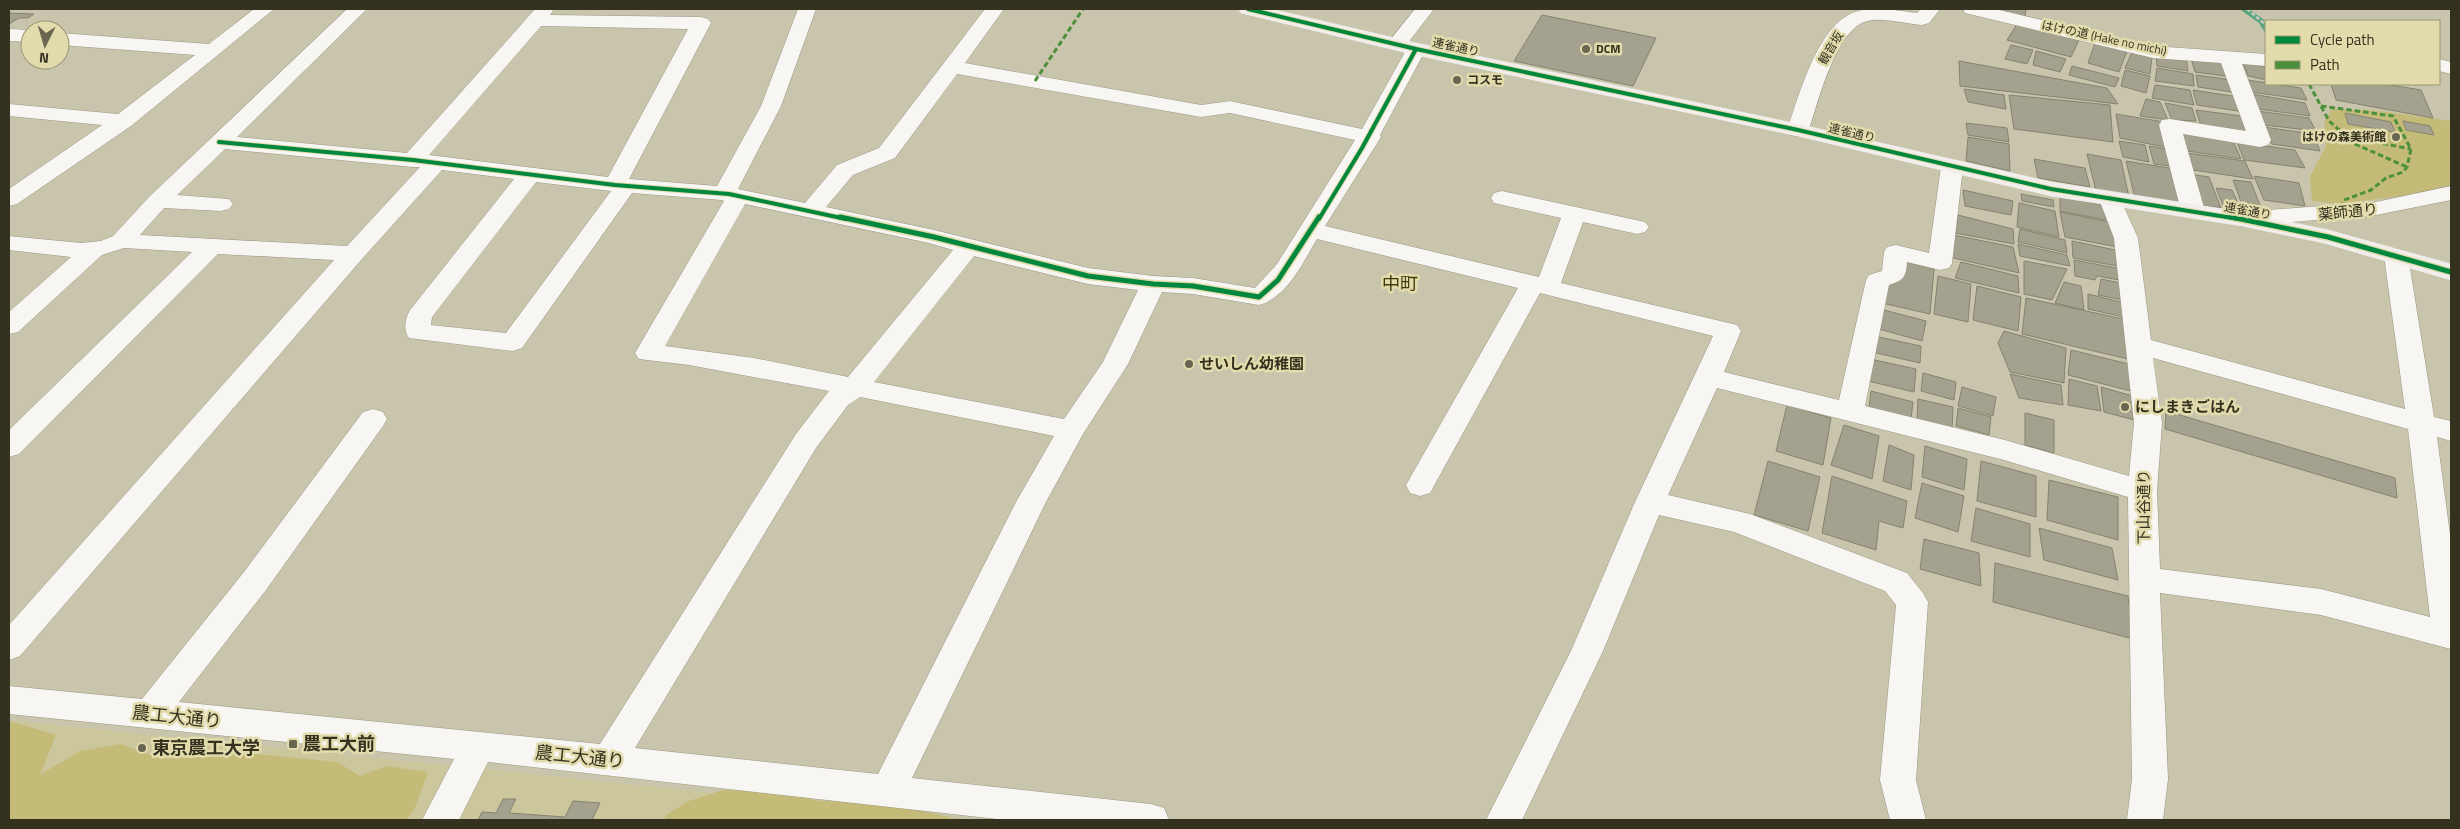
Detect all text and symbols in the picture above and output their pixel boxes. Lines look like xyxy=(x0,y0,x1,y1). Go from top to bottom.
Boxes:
street label: はけの道 (Hake no michi) xyxy=(2040,15,2169,60)
north arrow xyxy=(20,20,70,70)
legend xyxy=(2265,20,2440,85)
street label: 観音坂 xyxy=(1813,27,1848,68)
text: Cycle path xyxy=(2310,28,2375,51)
street label: 連雀通り xyxy=(1431,32,1482,61)
place label: DCM xyxy=(1596,39,1620,58)
marker: DCM xyxy=(1580,43,1592,55)
text: N xyxy=(38,48,50,69)
text: Path xyxy=(2310,53,2340,76)
place label: コスモ xyxy=(1467,70,1503,89)
marker: コスモ xyxy=(1451,74,1463,86)
street label: 連雀通り xyxy=(1827,118,1878,147)
place label: はけの森美術館 xyxy=(2302,127,2386,146)
marker: はけの森美術館 xyxy=(2390,131,2402,143)
street label: 連雀通り xyxy=(2223,197,2273,224)
street label: 薬師通り xyxy=(2317,197,2379,226)
district label: 中町 xyxy=(1382,270,1418,297)
place label: せいしん幼稚園 xyxy=(1199,352,1304,375)
marker: せいしん幼稚園 xyxy=(1183,358,1195,370)
place label: にしまきごはん xyxy=(2135,395,2240,418)
marker: にしまきごはん xyxy=(2119,401,2131,413)
street label: 下山谷通り xyxy=(2132,469,2155,545)
street label: 農工大通り xyxy=(131,698,223,735)
place label: 農工大前 xyxy=(303,730,375,757)
place label: 東京農工大学 xyxy=(152,734,260,761)
marker: 農工大前 xyxy=(287,738,299,750)
street label: 農工大通り xyxy=(534,738,626,775)
marker: 東京農工大学 xyxy=(136,742,148,754)

